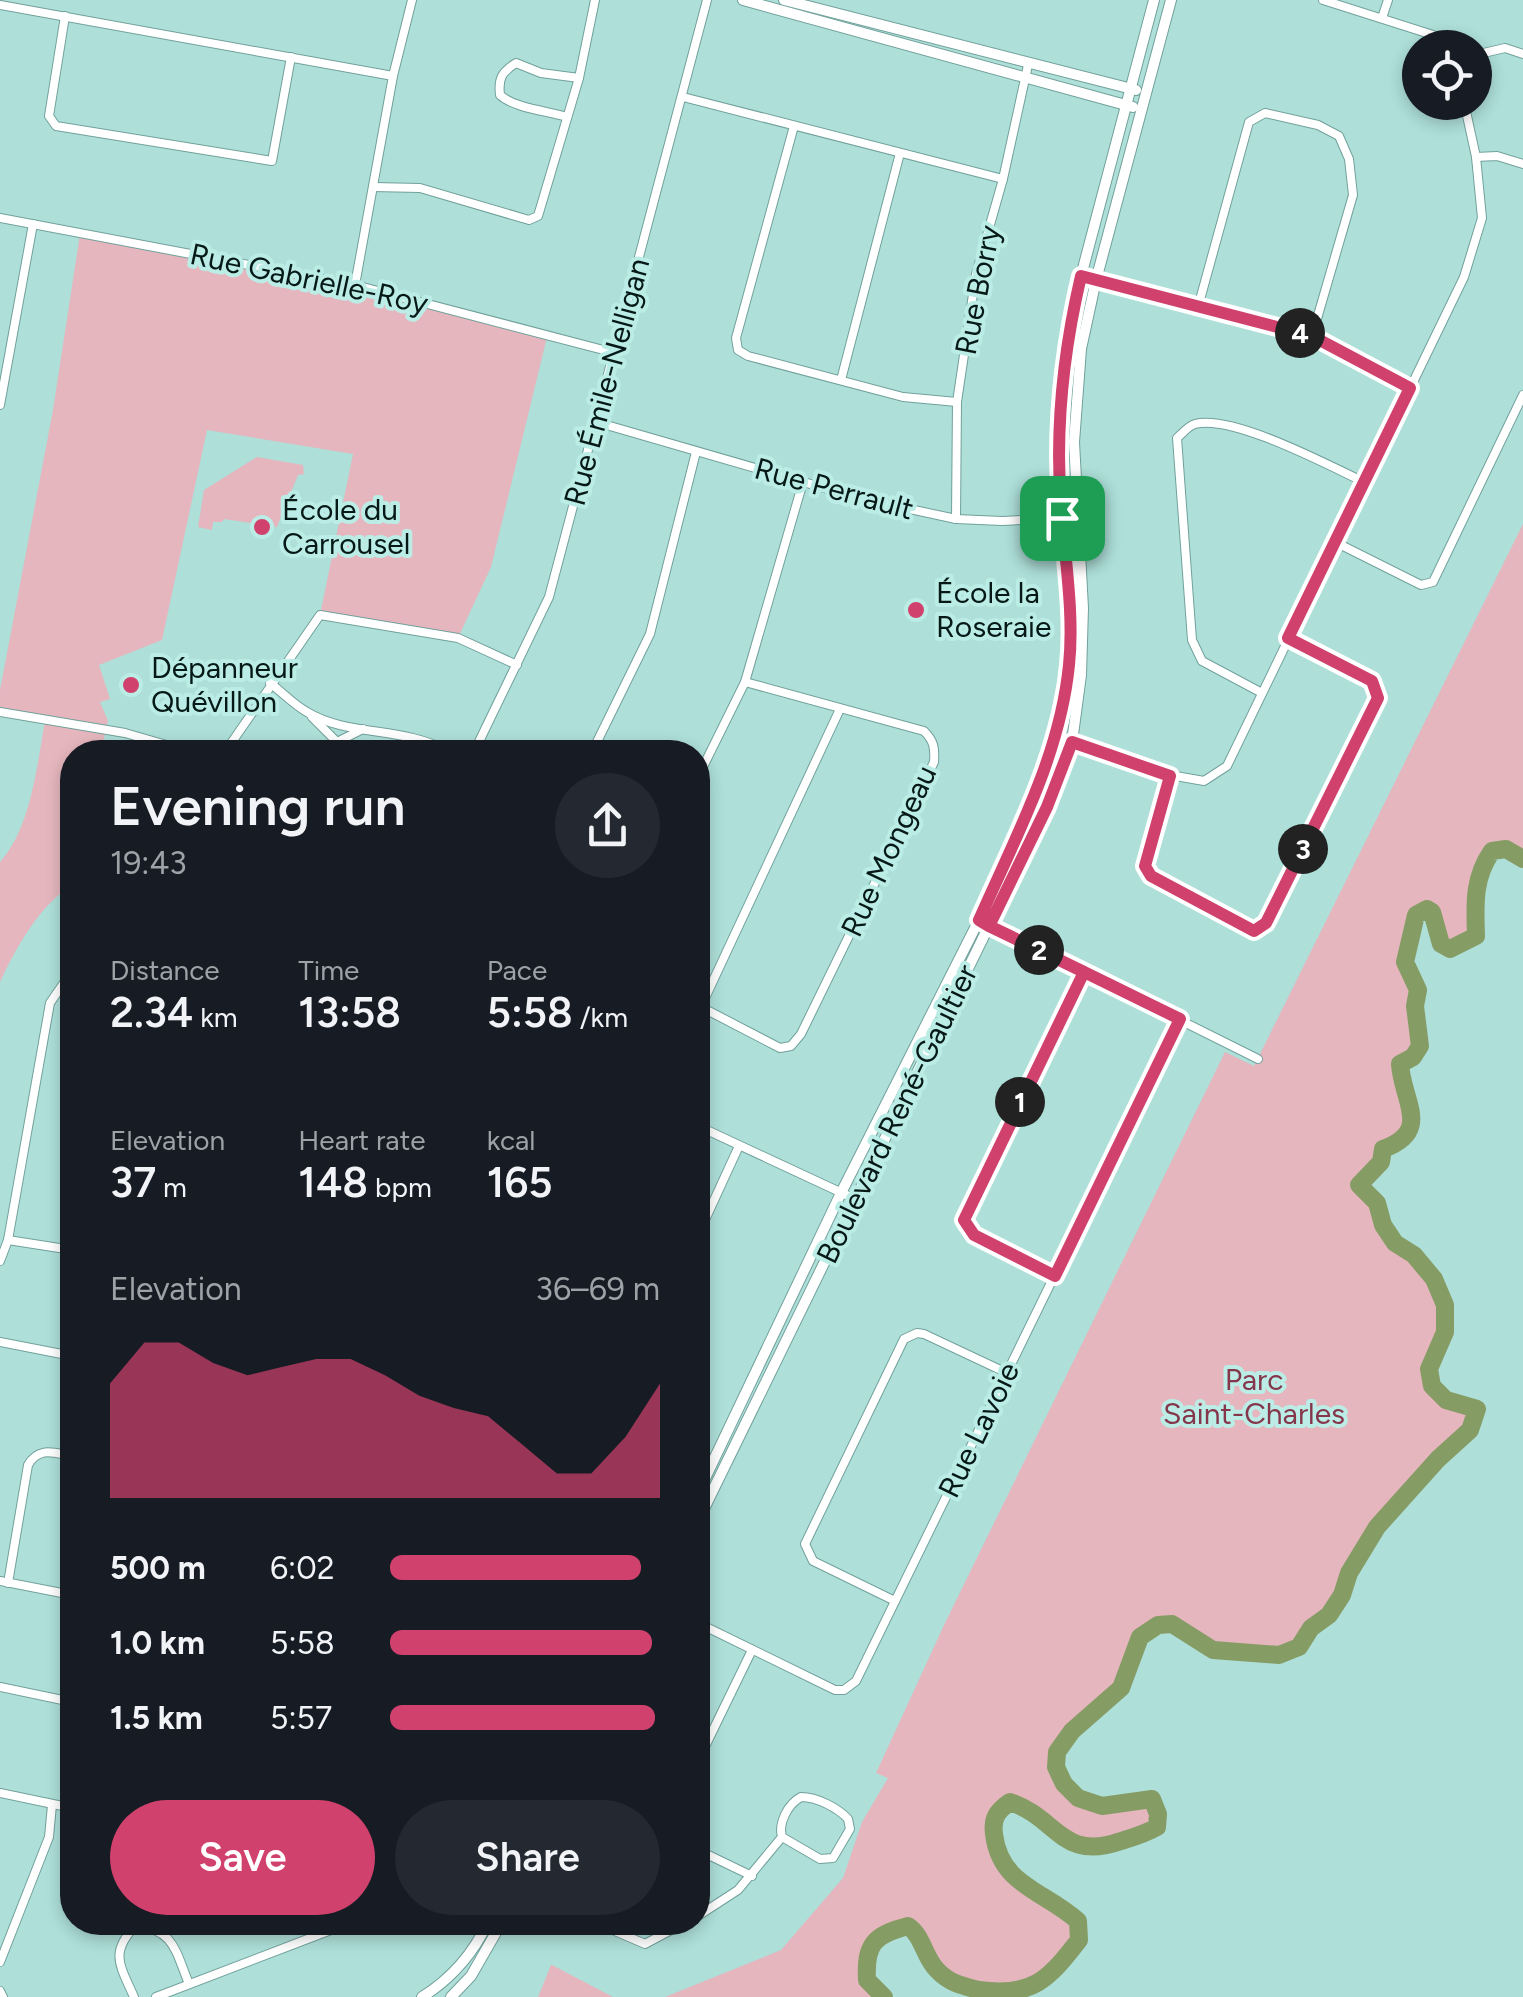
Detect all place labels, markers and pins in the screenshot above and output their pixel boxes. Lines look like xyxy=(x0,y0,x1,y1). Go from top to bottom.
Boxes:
pin: 4 xyxy=(1275,308,1325,358)
pin xyxy=(1020,476,1105,561)
place label: École du Carrousel xyxy=(282,491,410,562)
marker: École du Carrousel xyxy=(251,516,273,538)
place label: École la Roseraie xyxy=(936,574,1051,645)
marker: École la Roseraie xyxy=(905,599,927,621)
place label: Dépanneur Quévillon xyxy=(151,649,298,720)
marker: Dépanneur Quévillon xyxy=(120,674,142,696)
pin: 3 xyxy=(1278,824,1328,874)
pin: 2 xyxy=(1014,925,1064,975)
pin: 1 xyxy=(995,1077,1045,1127)

